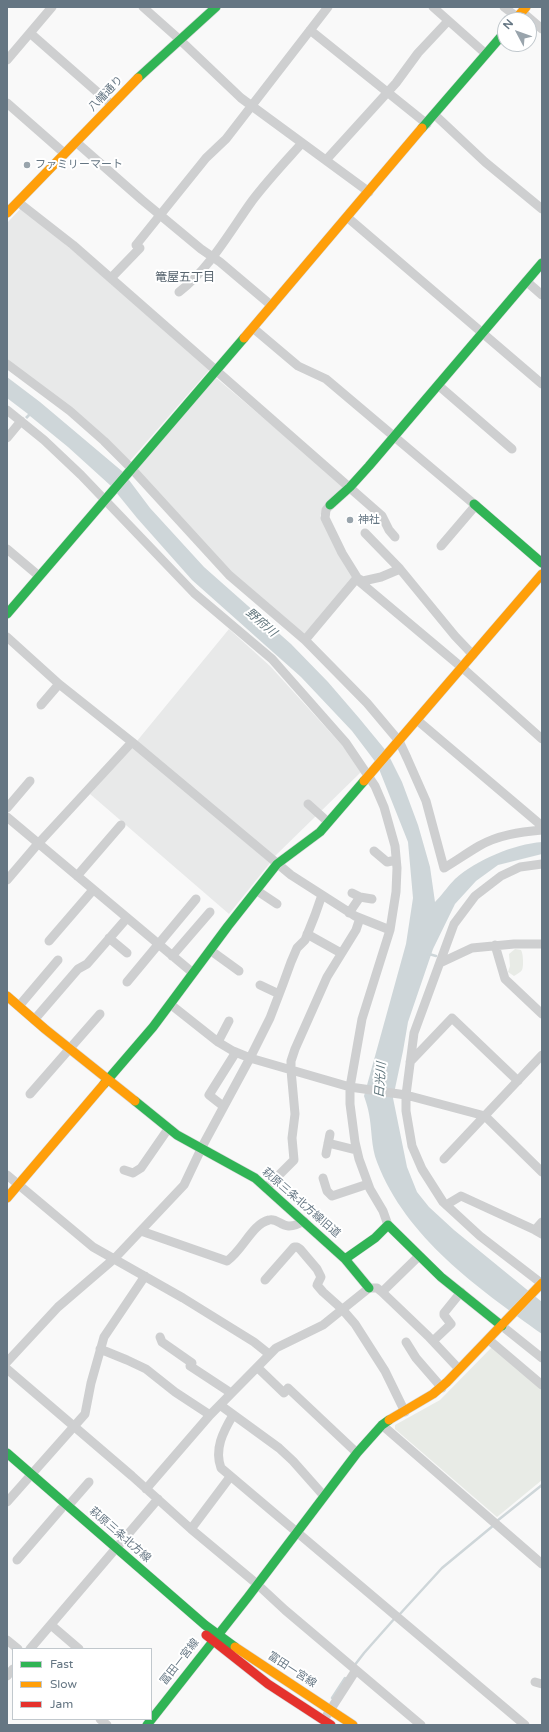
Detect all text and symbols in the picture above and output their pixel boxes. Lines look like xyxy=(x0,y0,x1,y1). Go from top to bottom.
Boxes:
north arrow xyxy=(497,12,537,52)
text: N xyxy=(501,17,516,32)
street label: 八幡通り xyxy=(86,74,126,114)
place label: ファミリーマート xyxy=(35,158,123,172)
marker: ファミリーマート xyxy=(22,160,32,170)
district label: 篭屋五丁目 xyxy=(155,271,215,285)
place label: 神社 xyxy=(358,513,380,527)
marker: 神社 xyxy=(345,515,355,525)
water label: 野府川 xyxy=(243,606,279,640)
water label: 日光川 xyxy=(373,1062,389,1098)
street label: 萩原三条北方線旧道 xyxy=(259,1166,343,1240)
street label: 萩原三条北方線 xyxy=(87,1505,153,1565)
street label: 冨田一宮線 xyxy=(158,1636,202,1688)
legend xyxy=(12,1648,152,1720)
street label: 富田一宮線 xyxy=(265,1649,319,1691)
text: Fast xyxy=(50,1657,73,1671)
text: Slow xyxy=(50,1677,77,1691)
text: Jam xyxy=(50,1697,73,1711)

